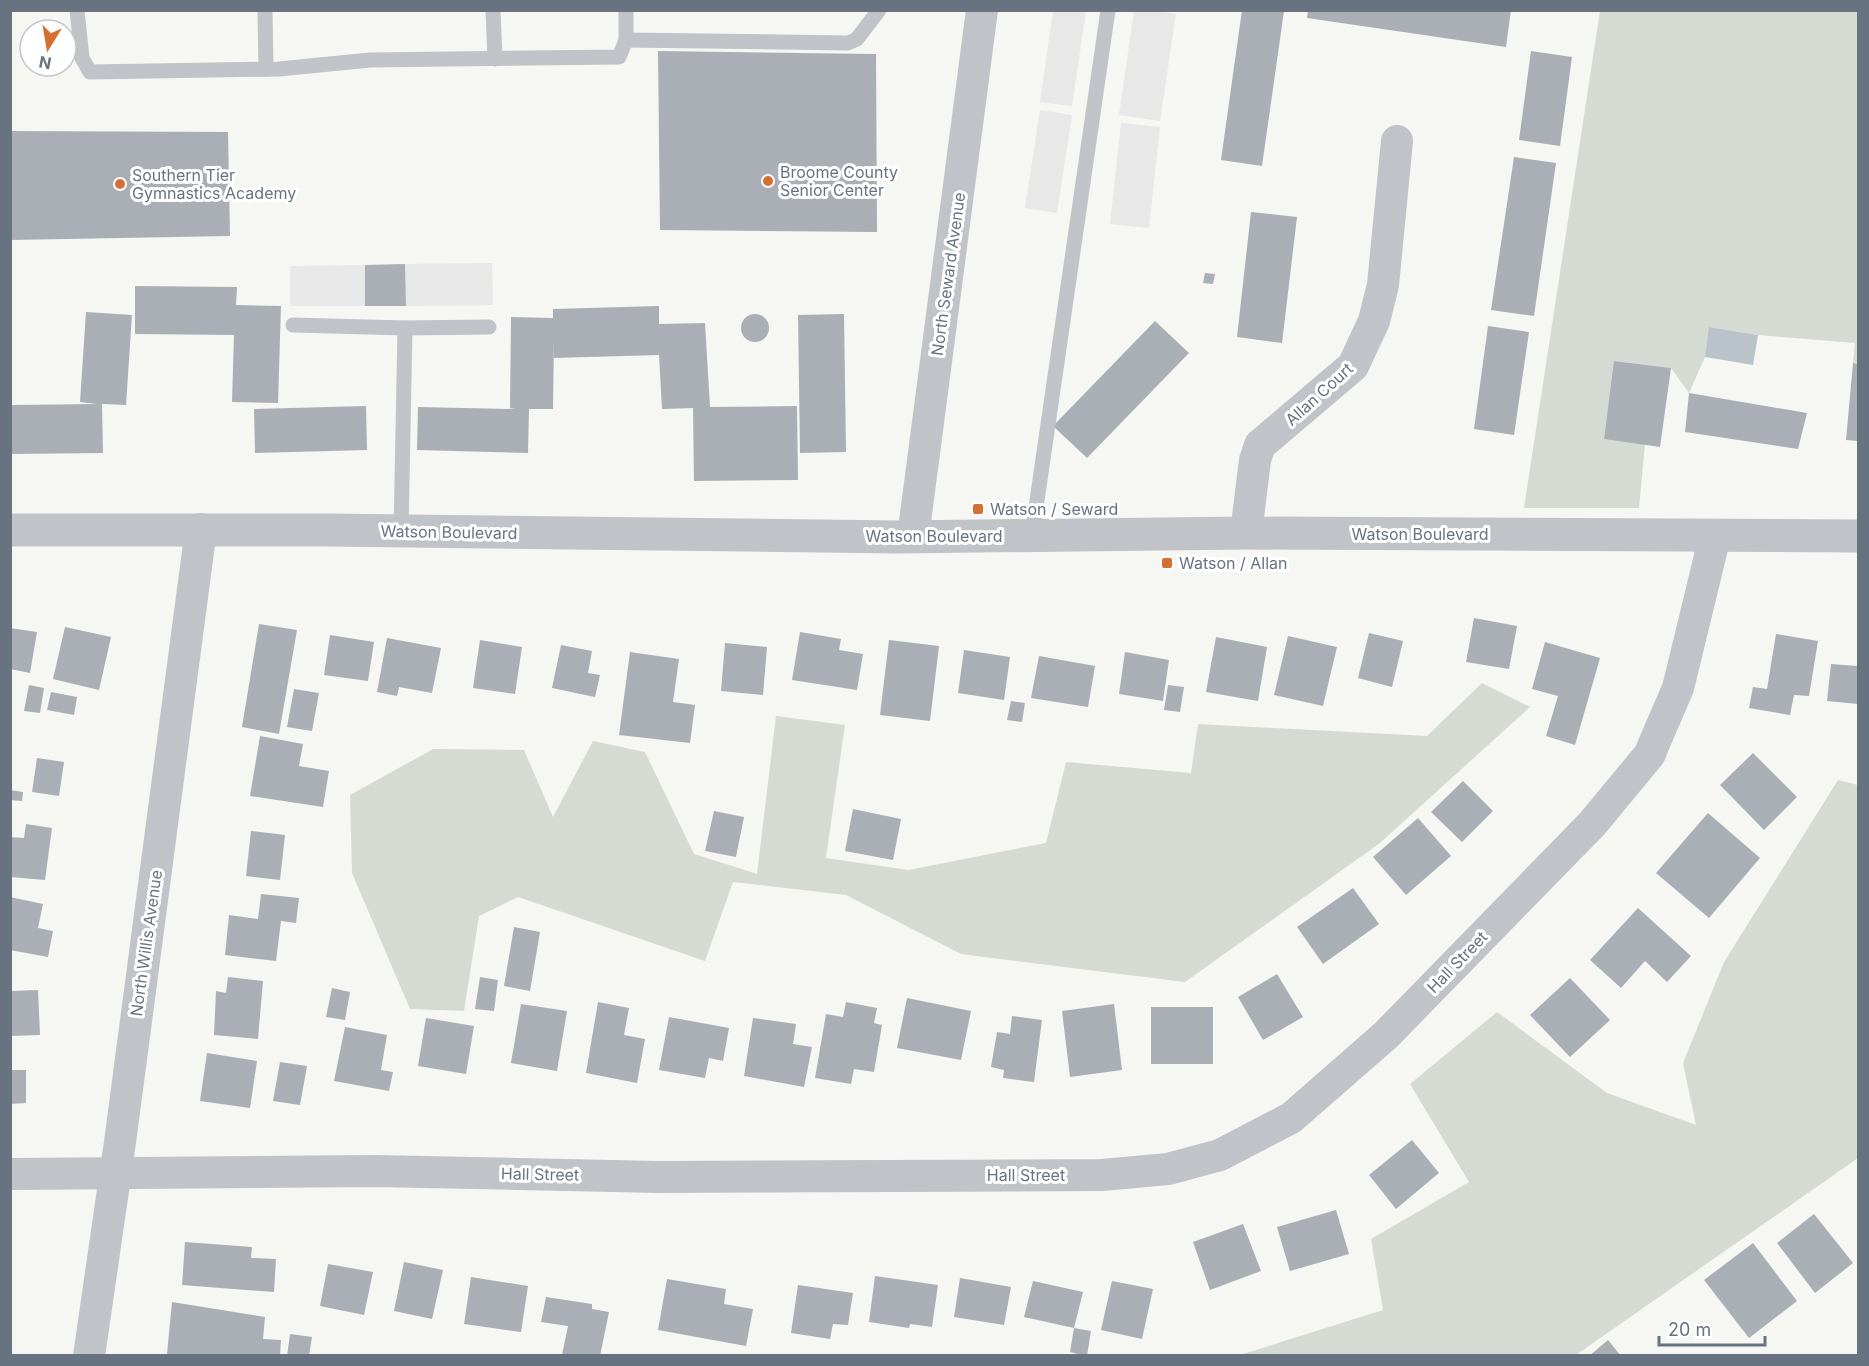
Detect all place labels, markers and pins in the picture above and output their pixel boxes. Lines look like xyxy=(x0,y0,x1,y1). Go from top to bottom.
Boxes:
place label: Broome County Senior Center xyxy=(780,162,898,200)
place label: Southern Tier Gymnastics Academy xyxy=(132,165,296,203)
marker: Broome County Senior Center xyxy=(761,174,775,188)
marker: Southern Tier Gymnastics Academy xyxy=(113,177,127,191)
place label: Watson / Seward xyxy=(990,499,1118,519)
marker: Watson / Seward xyxy=(971,502,985,516)
place label: Watson / Allan xyxy=(1179,553,1288,573)
marker: Watson / Allan xyxy=(1160,556,1174,570)

